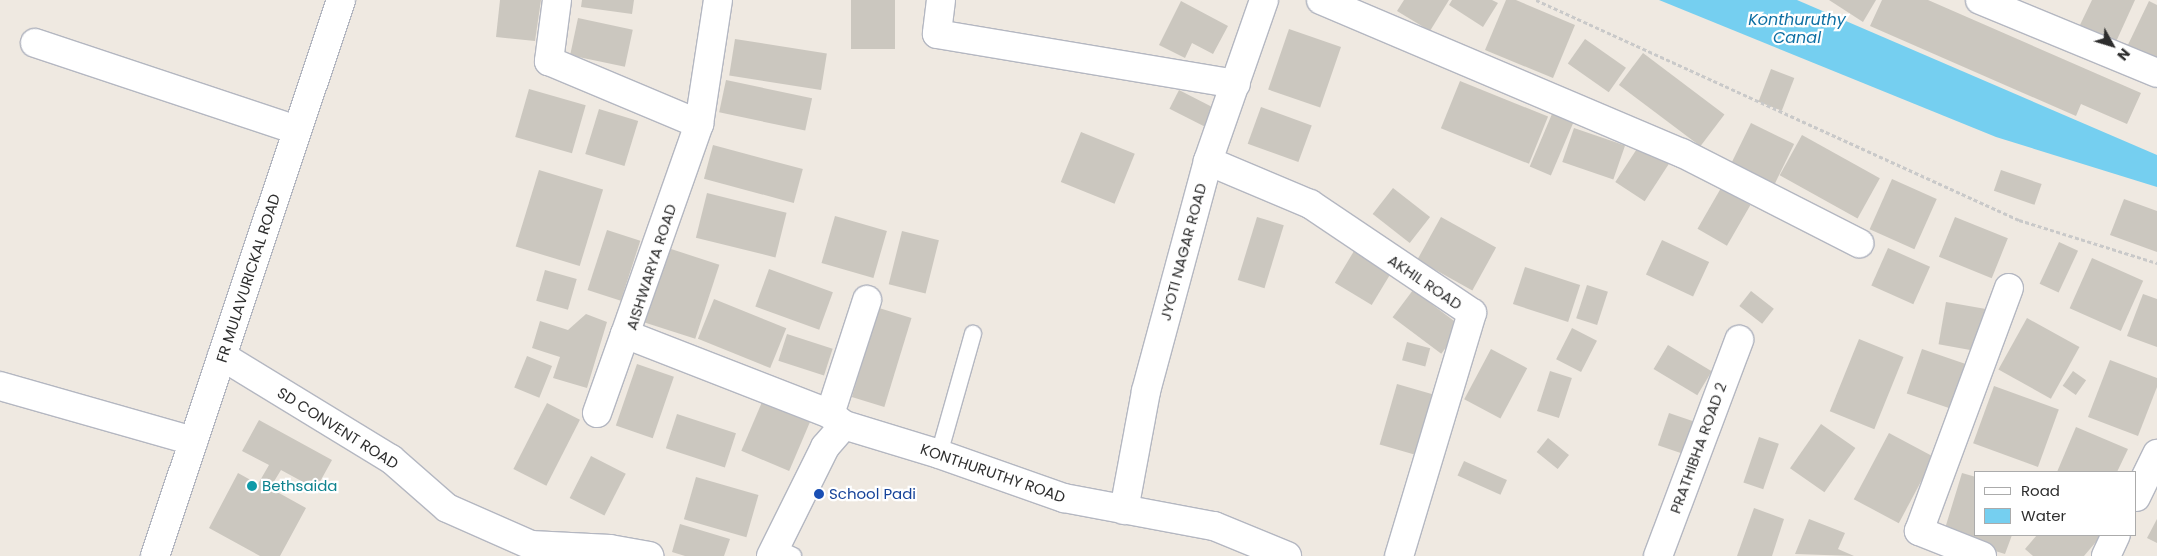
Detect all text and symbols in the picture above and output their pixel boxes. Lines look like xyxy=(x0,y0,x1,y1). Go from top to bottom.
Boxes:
water label: Konthuruthy Canal xyxy=(1748,10,1846,48)
north arrow xyxy=(2087,20,2137,70)
text: N xyxy=(2113,44,2135,65)
street label: JYOTI NAGAR ROAD xyxy=(1156,181,1210,323)
street label: FR MULAVURICKAL ROAD xyxy=(212,191,284,365)
street label: AISHWARYA ROAD xyxy=(622,202,680,332)
street label: AKHIL ROAD xyxy=(1385,251,1465,313)
street label: PRATHIBHA ROAD 2 xyxy=(1666,380,1730,516)
street label: SD CONVENT ROAD xyxy=(274,383,402,473)
street label: KONTHURUTHY ROAD xyxy=(918,440,1068,506)
legend xyxy=(1974,471,2137,536)
place label: Bethsaida xyxy=(262,477,337,495)
marker: Bethsaida xyxy=(246,480,258,492)
text: Road xyxy=(2021,480,2060,501)
place label: School Padi xyxy=(829,485,916,503)
marker: School Padi xyxy=(813,488,825,500)
text: Water xyxy=(2021,505,2066,526)

